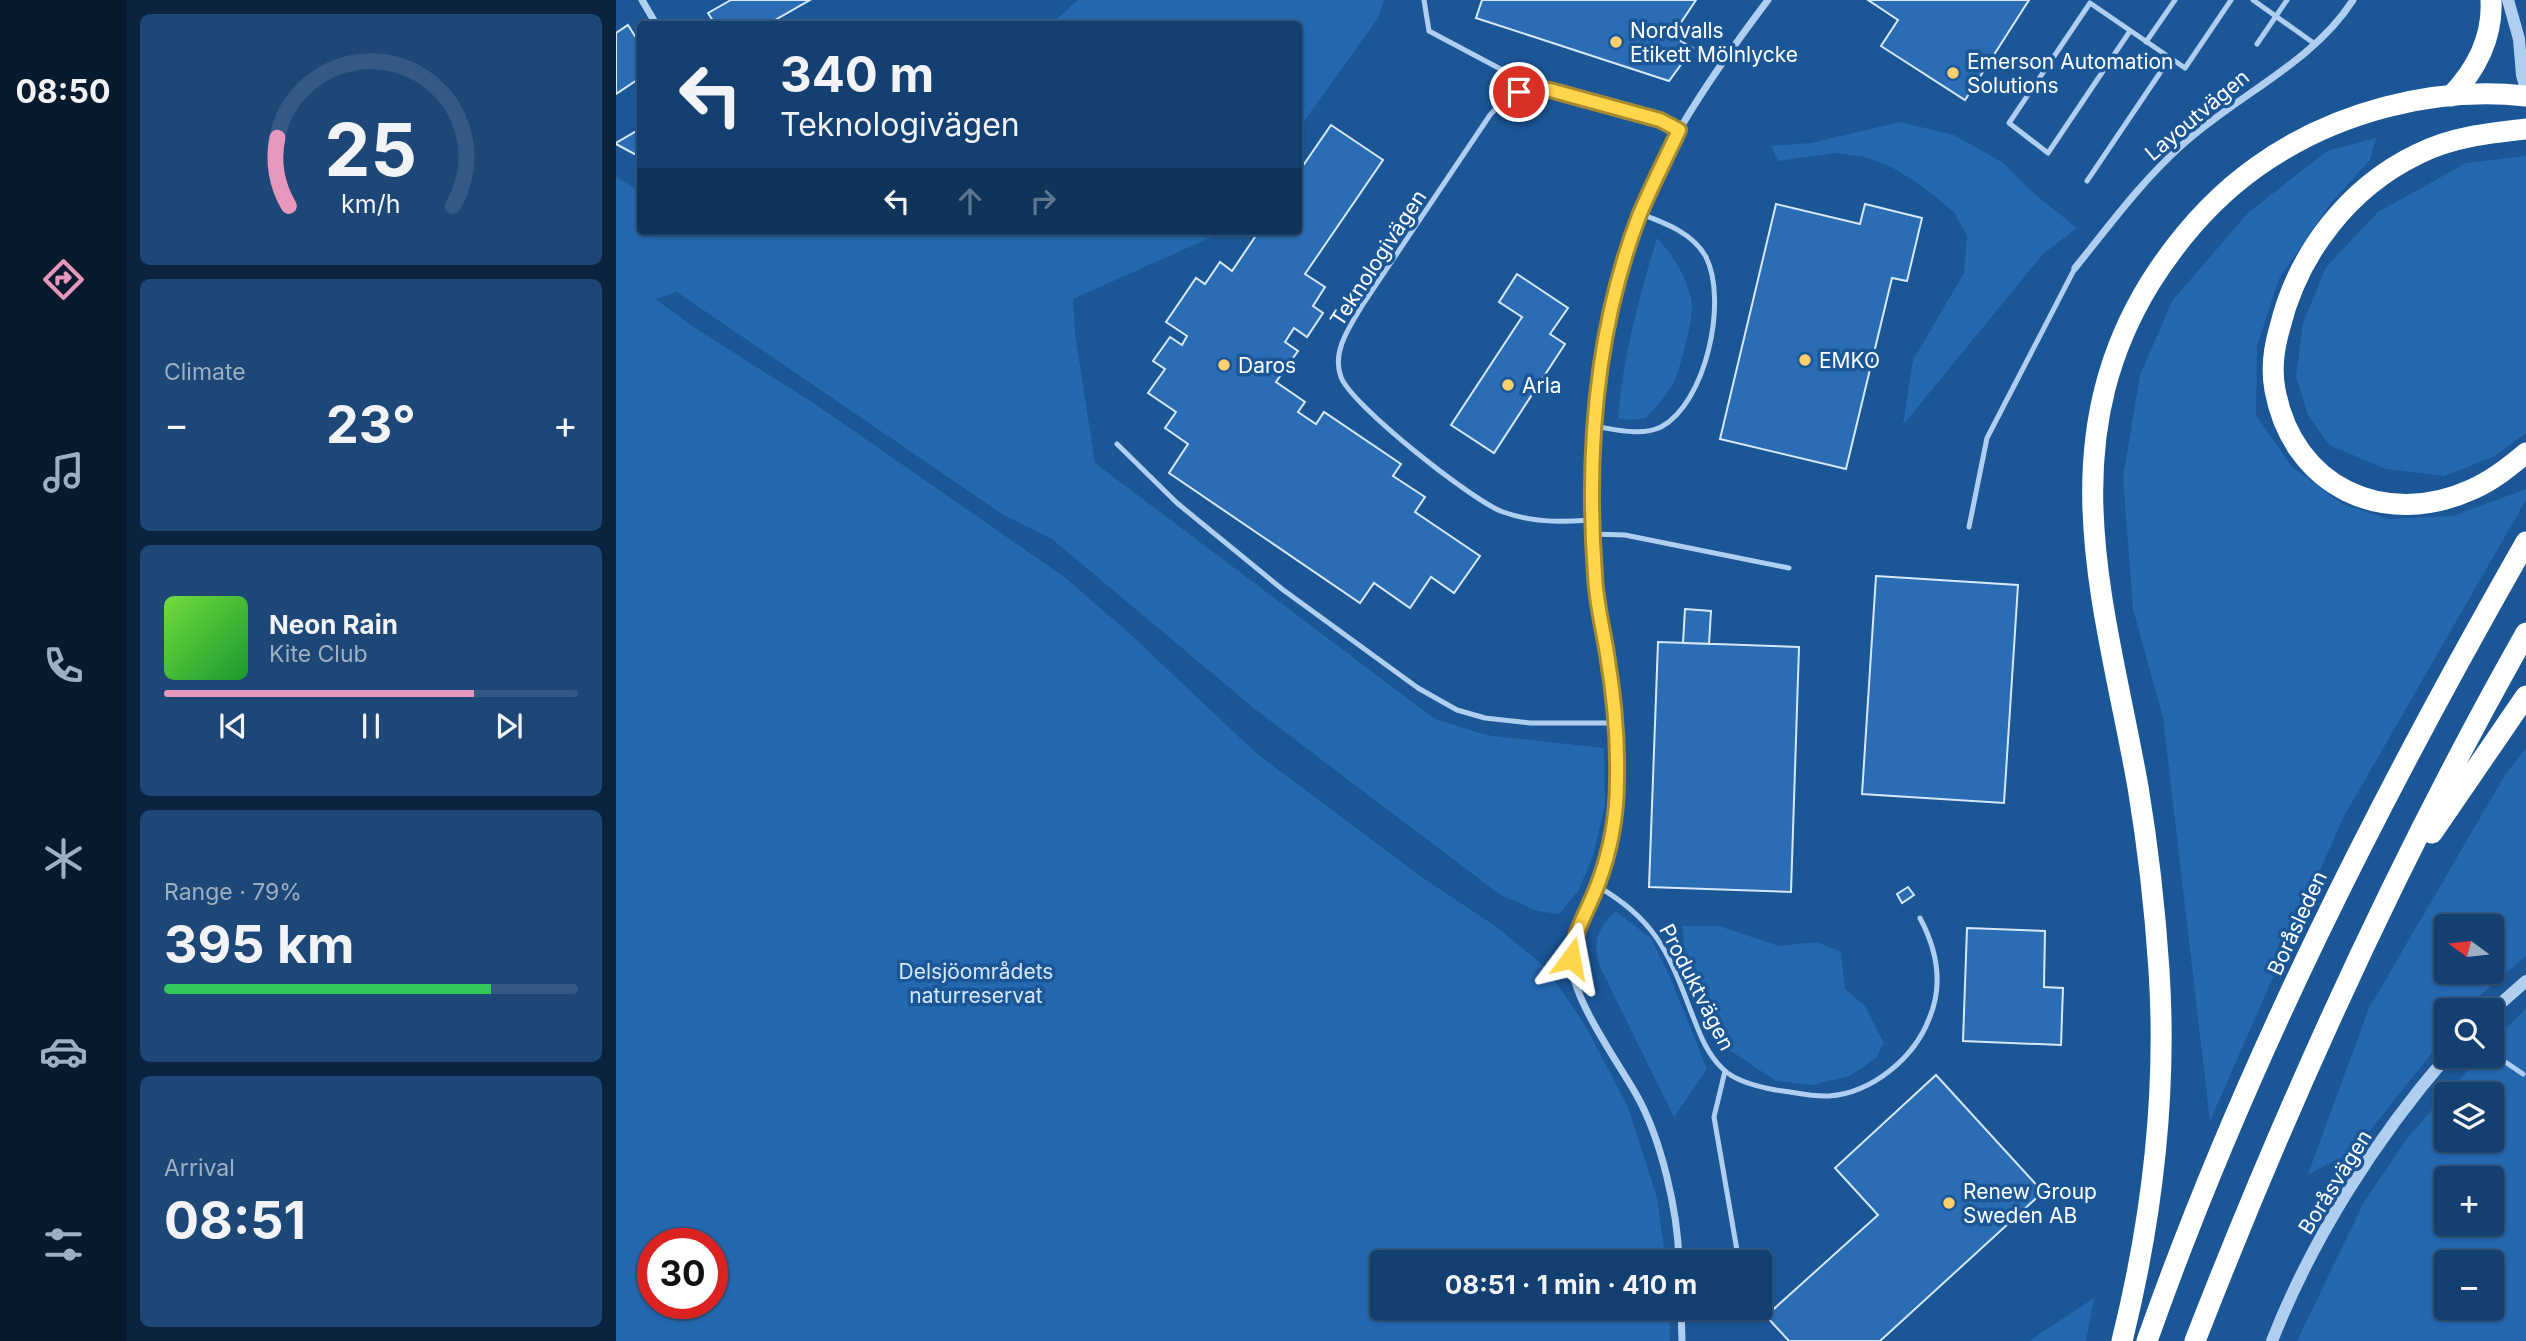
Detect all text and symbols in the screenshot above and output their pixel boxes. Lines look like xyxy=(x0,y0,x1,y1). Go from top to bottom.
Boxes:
place label: Nordvalls Etikett Mölnlycke xyxy=(1630,18,1798,67)
marker: Nordvalls Etikett Mölnlycke xyxy=(1608,34,1624,50)
text: 340 m xyxy=(780,45,934,104)
icon: left xyxy=(665,49,756,140)
place label: Emerson Automation Solutions xyxy=(1967,49,2173,98)
pin xyxy=(1489,62,1549,122)
street label: Layoutvägen xyxy=(2140,64,2254,166)
marker: Emerson Automation Solutions xyxy=(1945,65,1961,81)
text: 08:50 xyxy=(15,72,111,111)
icon: arrive xyxy=(1500,73,1538,111)
text: 25 xyxy=(325,105,417,194)
text: Teknologivägen xyxy=(780,105,1020,144)
icon: left xyxy=(878,182,916,220)
icon: ahead xyxy=(951,182,989,220)
icon: right xyxy=(1024,182,1062,220)
street label: Teknologivägen xyxy=(1325,185,1431,331)
text: km/h xyxy=(341,189,401,219)
icon: directions xyxy=(39,255,88,304)
place label: EMKO xyxy=(1819,348,1880,373)
marker: EMKO xyxy=(1797,352,1813,368)
place label: Daros xyxy=(1238,353,1296,378)
marker: Daros xyxy=(1216,357,1232,373)
text: Climate xyxy=(164,358,246,386)
place label: Arla xyxy=(1522,373,1562,398)
marker: Arla xyxy=(1500,377,1516,393)
text: 23° xyxy=(326,393,416,456)
text: − xyxy=(164,401,189,447)
text: + xyxy=(553,401,578,447)
icon: music xyxy=(39,448,88,497)
text: Neon Rain xyxy=(269,609,398,640)
text: Kite Club xyxy=(269,640,368,668)
icon: phone xyxy=(39,641,88,690)
icon: previous xyxy=(214,707,252,745)
icon: pause xyxy=(352,707,390,745)
icon: next xyxy=(490,707,528,745)
icon: climate xyxy=(39,834,88,883)
street label: Boråsleden xyxy=(2262,867,2332,979)
text: Range · 79% xyxy=(164,878,302,906)
text: 395 km xyxy=(164,913,355,976)
north arrow xyxy=(2434,914,2504,984)
map controls xyxy=(2434,914,2504,1320)
street label: Produktvägen xyxy=(1654,920,1740,1054)
position arrow xyxy=(1534,921,1608,995)
park label: Delsjöområdets naturreservat xyxy=(899,959,1053,1008)
button: search xyxy=(2434,998,2504,1068)
icon: car xyxy=(39,1027,88,1076)
button: layers xyxy=(2434,1082,2504,1152)
street label: Boråsvägen xyxy=(2293,1125,2377,1239)
text: Arrival xyxy=(164,1154,235,1182)
button: + xyxy=(2434,1166,2504,1236)
place label: Renew Group Sweden AB xyxy=(1963,1179,2097,1228)
text: 08:51 xyxy=(164,1189,306,1252)
marker: Renew Group Sweden AB xyxy=(1941,1195,1957,1211)
icon: filters xyxy=(39,1220,88,1269)
speed limit sign: 30 xyxy=(637,1228,728,1319)
button: − xyxy=(2434,1250,2504,1320)
text: 08:51 · 1 min · 410 m xyxy=(1445,1269,1697,1300)

